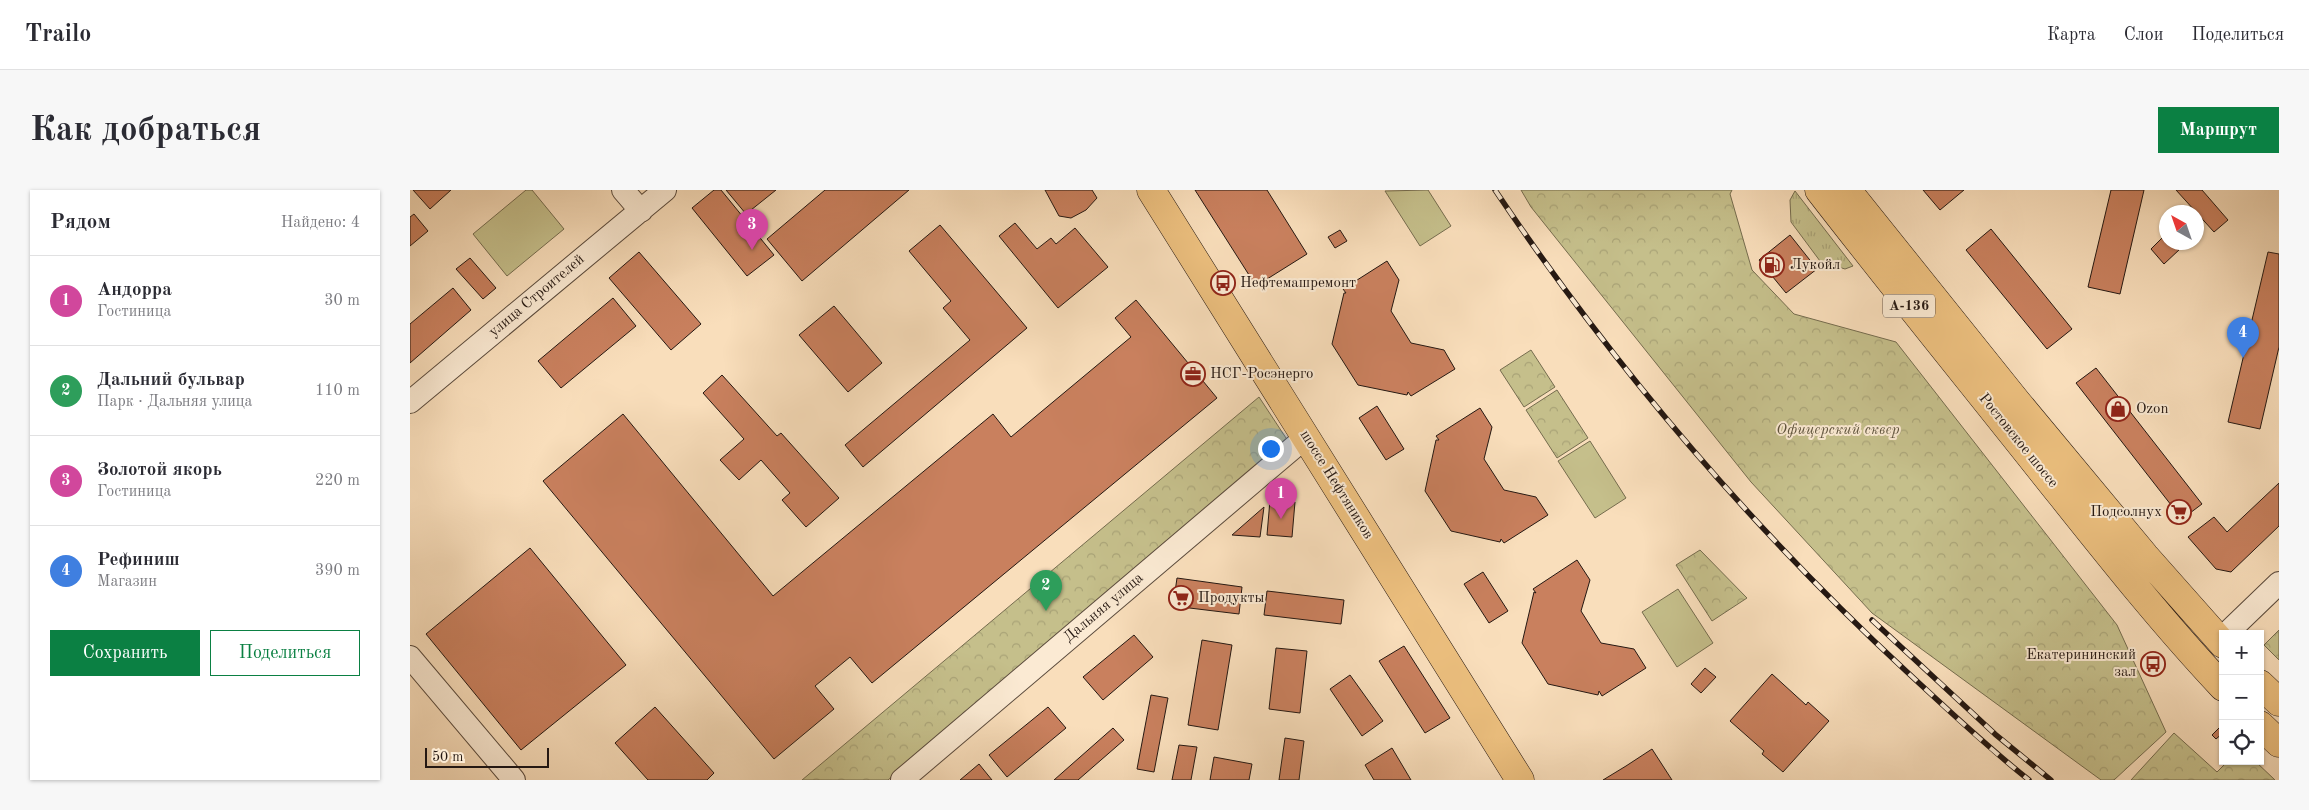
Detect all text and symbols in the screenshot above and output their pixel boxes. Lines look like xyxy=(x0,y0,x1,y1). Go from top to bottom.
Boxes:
text: Trailo xyxy=(25,23,91,47)
text: Карта xyxy=(2047,26,2096,44)
text: Слои xyxy=(2124,26,2163,44)
text: Поделиться xyxy=(2191,26,2284,44)
button: Маршрут xyxy=(2158,107,2279,153)
text: Как добраться xyxy=(30,113,261,148)
north arrow xyxy=(2159,205,2204,250)
pin: 3 xyxy=(736,209,768,250)
text: Рядом xyxy=(50,212,111,233)
text: Найдено: 4 xyxy=(281,215,360,231)
street label: улица Строителей xyxy=(486,252,588,340)
fuel station icon: Лукойл xyxy=(1759,252,1785,278)
place label: Лукойл xyxy=(1790,258,1840,273)
bus stop icon: Нефтемашремонт xyxy=(1210,270,1236,296)
place label: Нефтемашремонт xyxy=(1240,276,1356,291)
text: Андорра xyxy=(97,281,172,300)
text: 1 xyxy=(61,293,71,309)
text: 30 m xyxy=(324,293,360,309)
road number: А-136 xyxy=(1883,294,1935,318)
text: Гостиница xyxy=(97,304,171,320)
pin: 4 xyxy=(2227,317,2259,358)
office icon: НСГ-Росэнерго xyxy=(1180,361,1206,387)
place label: НСГ-Росэнерго xyxy=(1210,367,1313,382)
text: Дальний бульвар xyxy=(97,371,245,390)
text: 2 xyxy=(61,383,71,399)
text: 110 m xyxy=(315,383,360,399)
street label: Ростовское шоссе xyxy=(1976,391,2061,491)
text: Парк · Дальняя улица xyxy=(97,394,253,410)
shop icon: Ozon xyxy=(2105,396,2131,422)
place label: Ozon xyxy=(2136,402,2169,417)
park label: Офицерский сквер xyxy=(1776,423,1900,438)
street label: шоссе Нефтяников xyxy=(1296,428,1376,542)
your location xyxy=(1258,436,1284,462)
text: Золотой якорь xyxy=(97,461,222,480)
text: 3 xyxy=(61,473,71,489)
text: 220 m xyxy=(315,473,360,489)
pin: 1 xyxy=(1265,478,1297,519)
text: Гостиница xyxy=(97,484,171,500)
supermarket icon: Подсолнух xyxy=(2166,499,2192,525)
place label: Подсолнух xyxy=(2090,505,2162,520)
text: Рефиниш xyxy=(97,551,180,570)
text: 4 xyxy=(61,563,71,579)
text: 390 m xyxy=(315,563,360,579)
pin: 2 xyxy=(1030,570,1062,611)
street label: Дальняя улица xyxy=(1061,570,1147,645)
text: Магазин xyxy=(97,574,157,590)
supermarket icon: Продукты xyxy=(1168,585,1194,611)
place label: Продукты xyxy=(1198,591,1265,606)
button: Сохранить xyxy=(50,630,200,676)
button: Поделиться xyxy=(210,630,360,676)
map controls xyxy=(2219,630,2264,765)
button: + xyxy=(2219,630,2264,675)
place label: Екатерининский зал xyxy=(2026,648,2136,680)
bus stop icon: Екатерининский зал xyxy=(2140,651,2166,677)
button: − xyxy=(2219,675,2264,720)
button: locate xyxy=(2219,720,2264,765)
scale bar xyxy=(425,745,549,768)
text: 50 m xyxy=(432,750,463,764)

